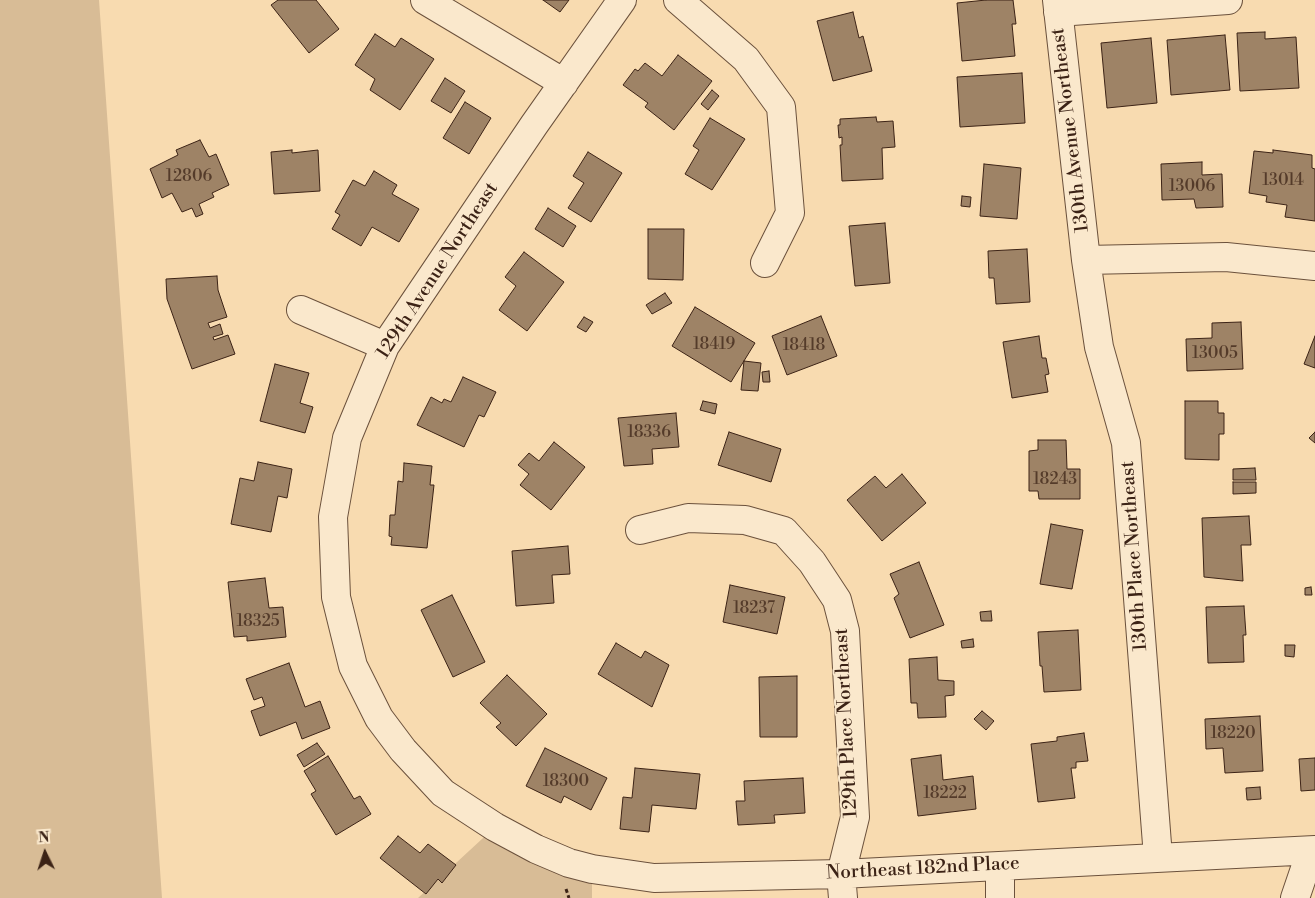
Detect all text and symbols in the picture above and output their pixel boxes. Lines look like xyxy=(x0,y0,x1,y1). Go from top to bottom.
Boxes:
street label: 130th Avenue Northeast xyxy=(1047,26,1095,234)
house number: 12806 xyxy=(166,167,212,187)
house number: 13014 xyxy=(1262,171,1304,191)
house number: 13006 xyxy=(1169,177,1215,197)
street label: 129th Avenue Northeast xyxy=(372,179,504,363)
house number: 18419 xyxy=(693,335,735,355)
house number: 18418 xyxy=(783,336,825,356)
house number: 13005 xyxy=(1192,344,1238,364)
house number: 18336 xyxy=(627,423,671,443)
street label: 130th Place Northeast xyxy=(1117,460,1153,652)
house number: 18243 xyxy=(1033,470,1077,490)
house number: 18237 xyxy=(733,599,775,619)
house number: 18325 xyxy=(236,612,280,632)
street label: 129th Place Northeast xyxy=(831,627,863,819)
house number: 18220 xyxy=(1210,724,1256,744)
house number: 18300 xyxy=(543,772,589,792)
house number: 18222 xyxy=(923,784,967,804)
north arrow xyxy=(20,828,70,878)
text: N xyxy=(38,829,50,847)
street label: Northeast 182nd Place xyxy=(826,853,1020,885)

